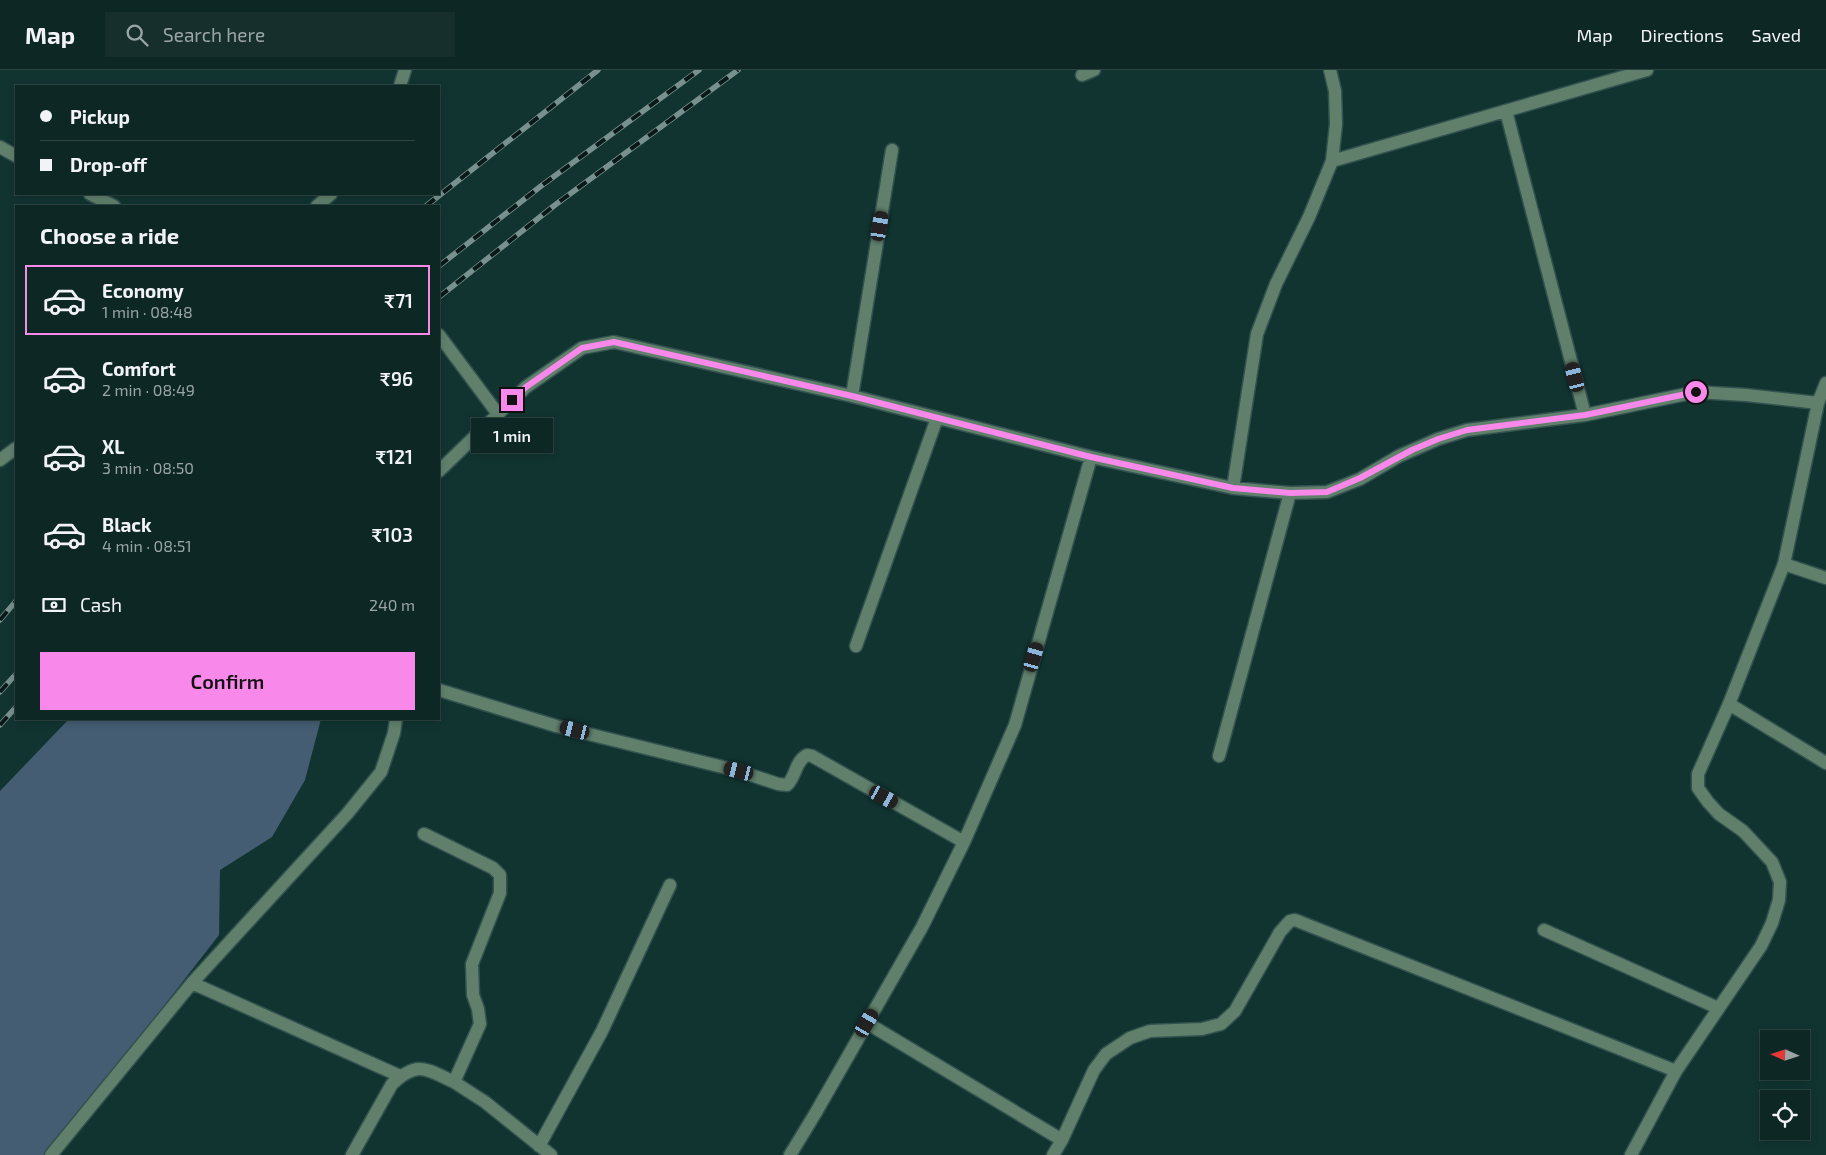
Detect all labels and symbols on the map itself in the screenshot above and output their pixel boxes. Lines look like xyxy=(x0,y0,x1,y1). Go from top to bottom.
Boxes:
car xyxy=(870,210,889,242)
car xyxy=(1564,361,1585,393)
route start xyxy=(1685,381,1707,403)
route end xyxy=(501,389,523,411)
callout: 1 min xyxy=(471,418,553,452)
car xyxy=(1022,641,1045,673)
car xyxy=(558,719,591,741)
car xyxy=(722,760,755,782)
car xyxy=(867,783,900,811)
car xyxy=(853,1006,880,1040)
north arrow xyxy=(1760,1030,1810,1080)

